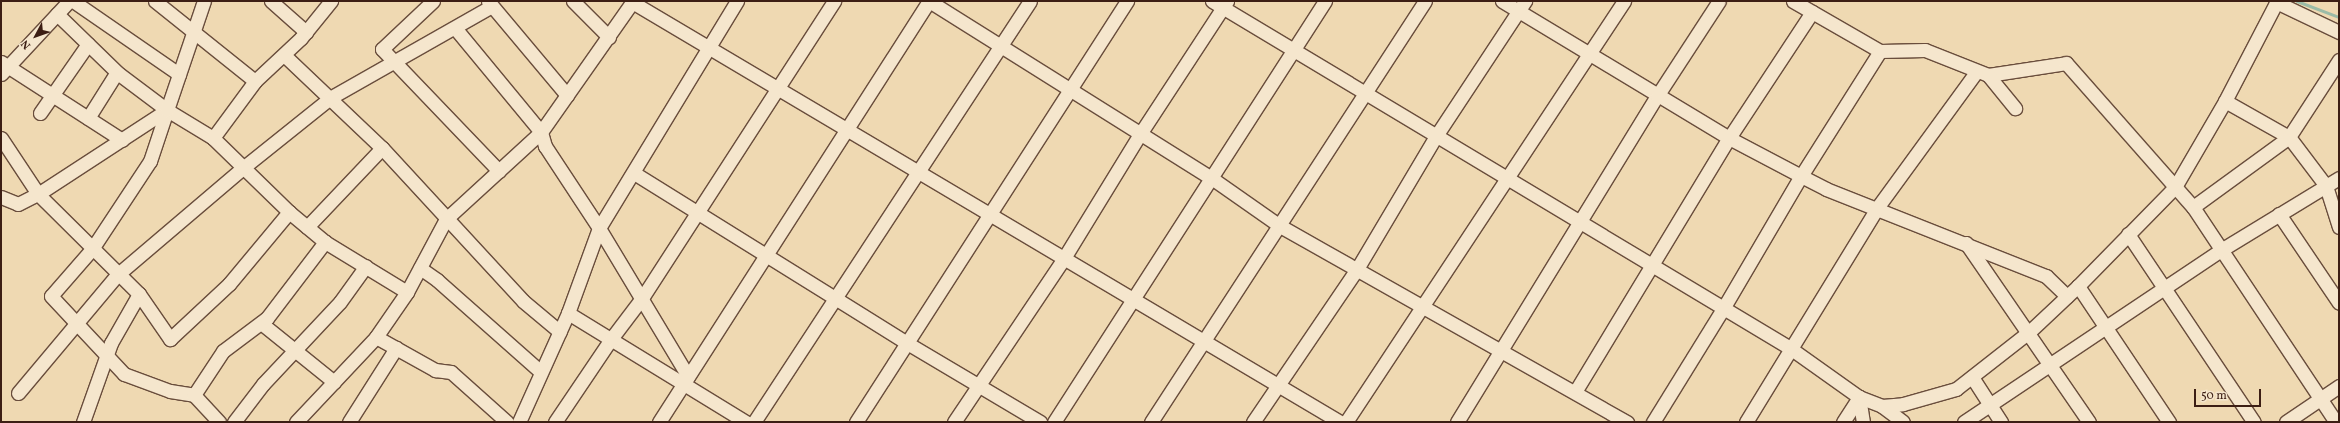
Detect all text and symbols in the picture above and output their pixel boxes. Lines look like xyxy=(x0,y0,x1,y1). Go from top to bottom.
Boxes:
north arrow xyxy=(16,16,56,56)
text: N xyxy=(18,36,35,52)
scale bar xyxy=(2196,381,2263,407)
text: 50 m xyxy=(2201,388,2227,404)

